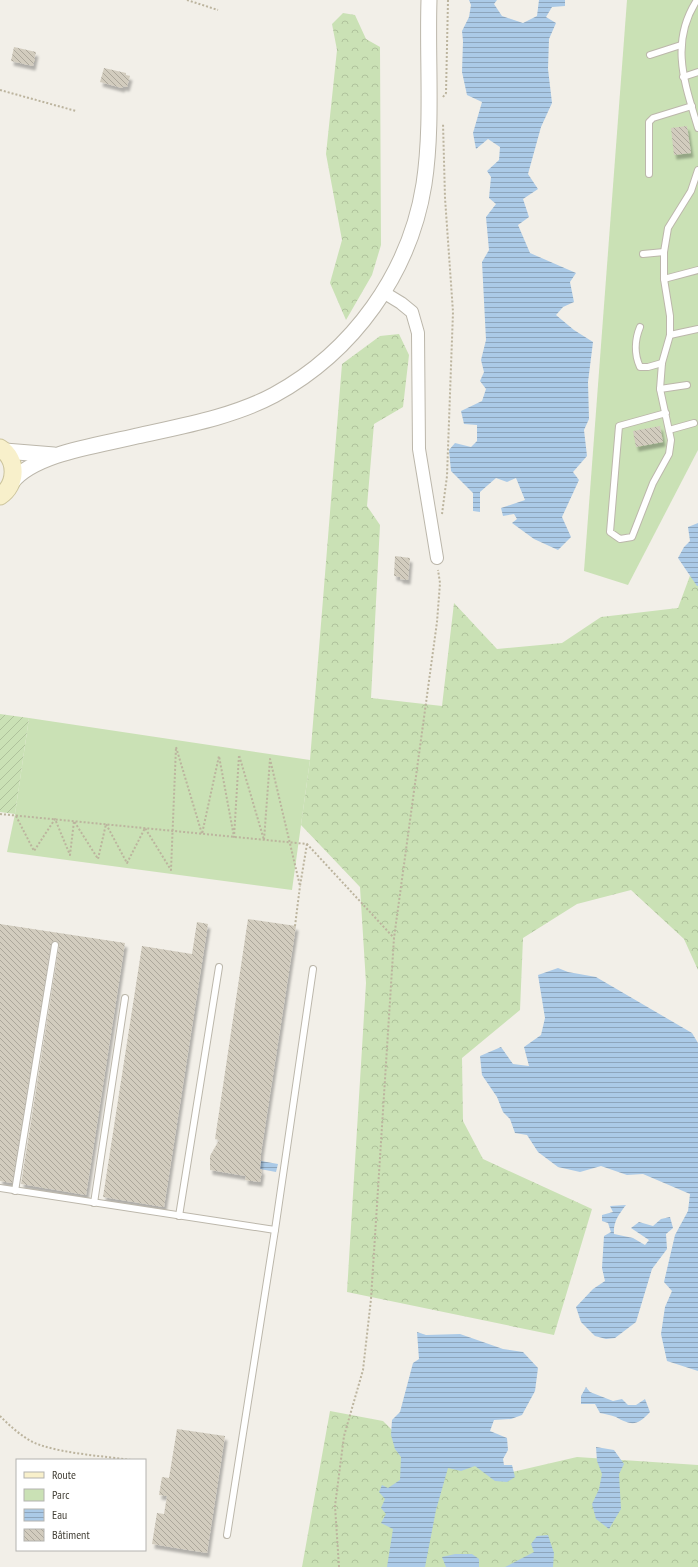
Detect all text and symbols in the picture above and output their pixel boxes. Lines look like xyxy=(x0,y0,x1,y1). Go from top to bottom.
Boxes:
legend xyxy=(16,1459,146,1551)
text: Route xyxy=(52,1467,76,1482)
text: Parc xyxy=(52,1487,70,1502)
text: Eau xyxy=(52,1507,67,1522)
text: Bâtiment xyxy=(52,1527,90,1542)

